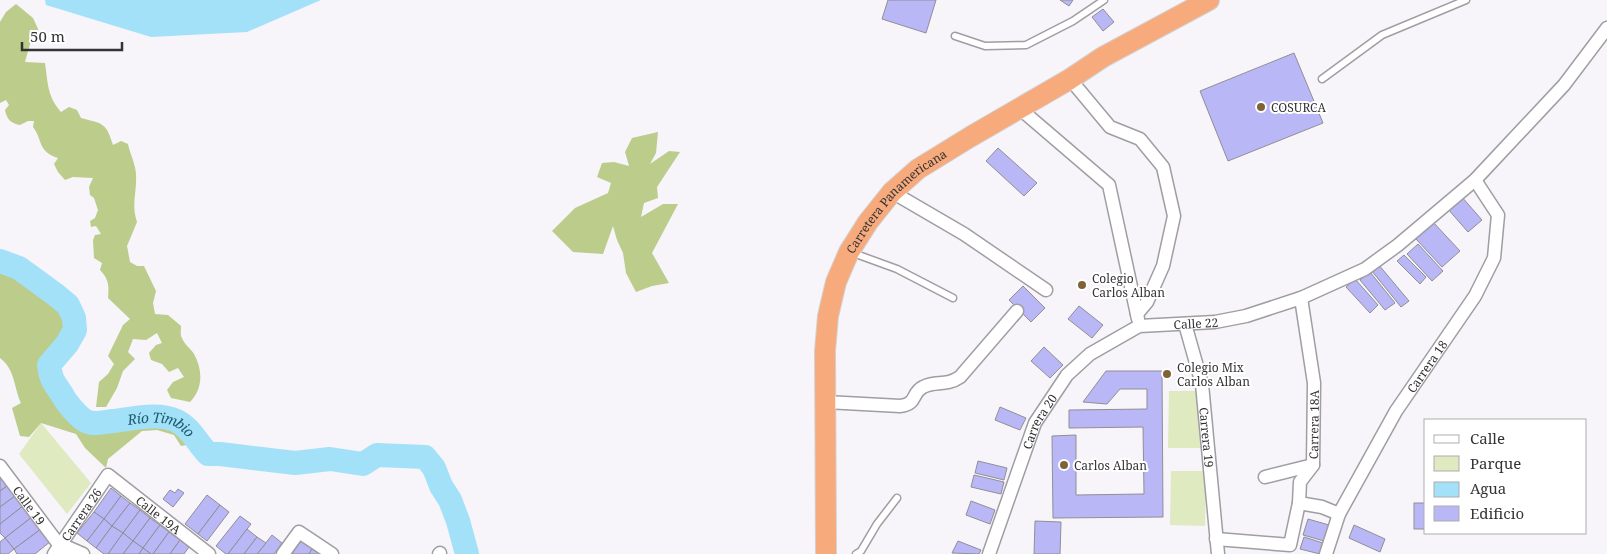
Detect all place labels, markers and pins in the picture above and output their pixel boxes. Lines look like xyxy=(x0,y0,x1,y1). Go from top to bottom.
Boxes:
place label: COSURCA xyxy=(1271,99,1326,116)
marker: COSURCA xyxy=(1255,101,1267,113)
place label: Colegio Carlos Alban xyxy=(1092,270,1165,301)
marker: Colegio Carlos Alban xyxy=(1076,279,1088,291)
place label: Colegio Mix Carlos Alban xyxy=(1177,359,1250,390)
marker: Colegio Mix Carlos Alban xyxy=(1161,368,1173,380)
place label: Carlos Alban xyxy=(1074,457,1147,474)
marker: Carlos Alban xyxy=(1058,459,1070,471)

